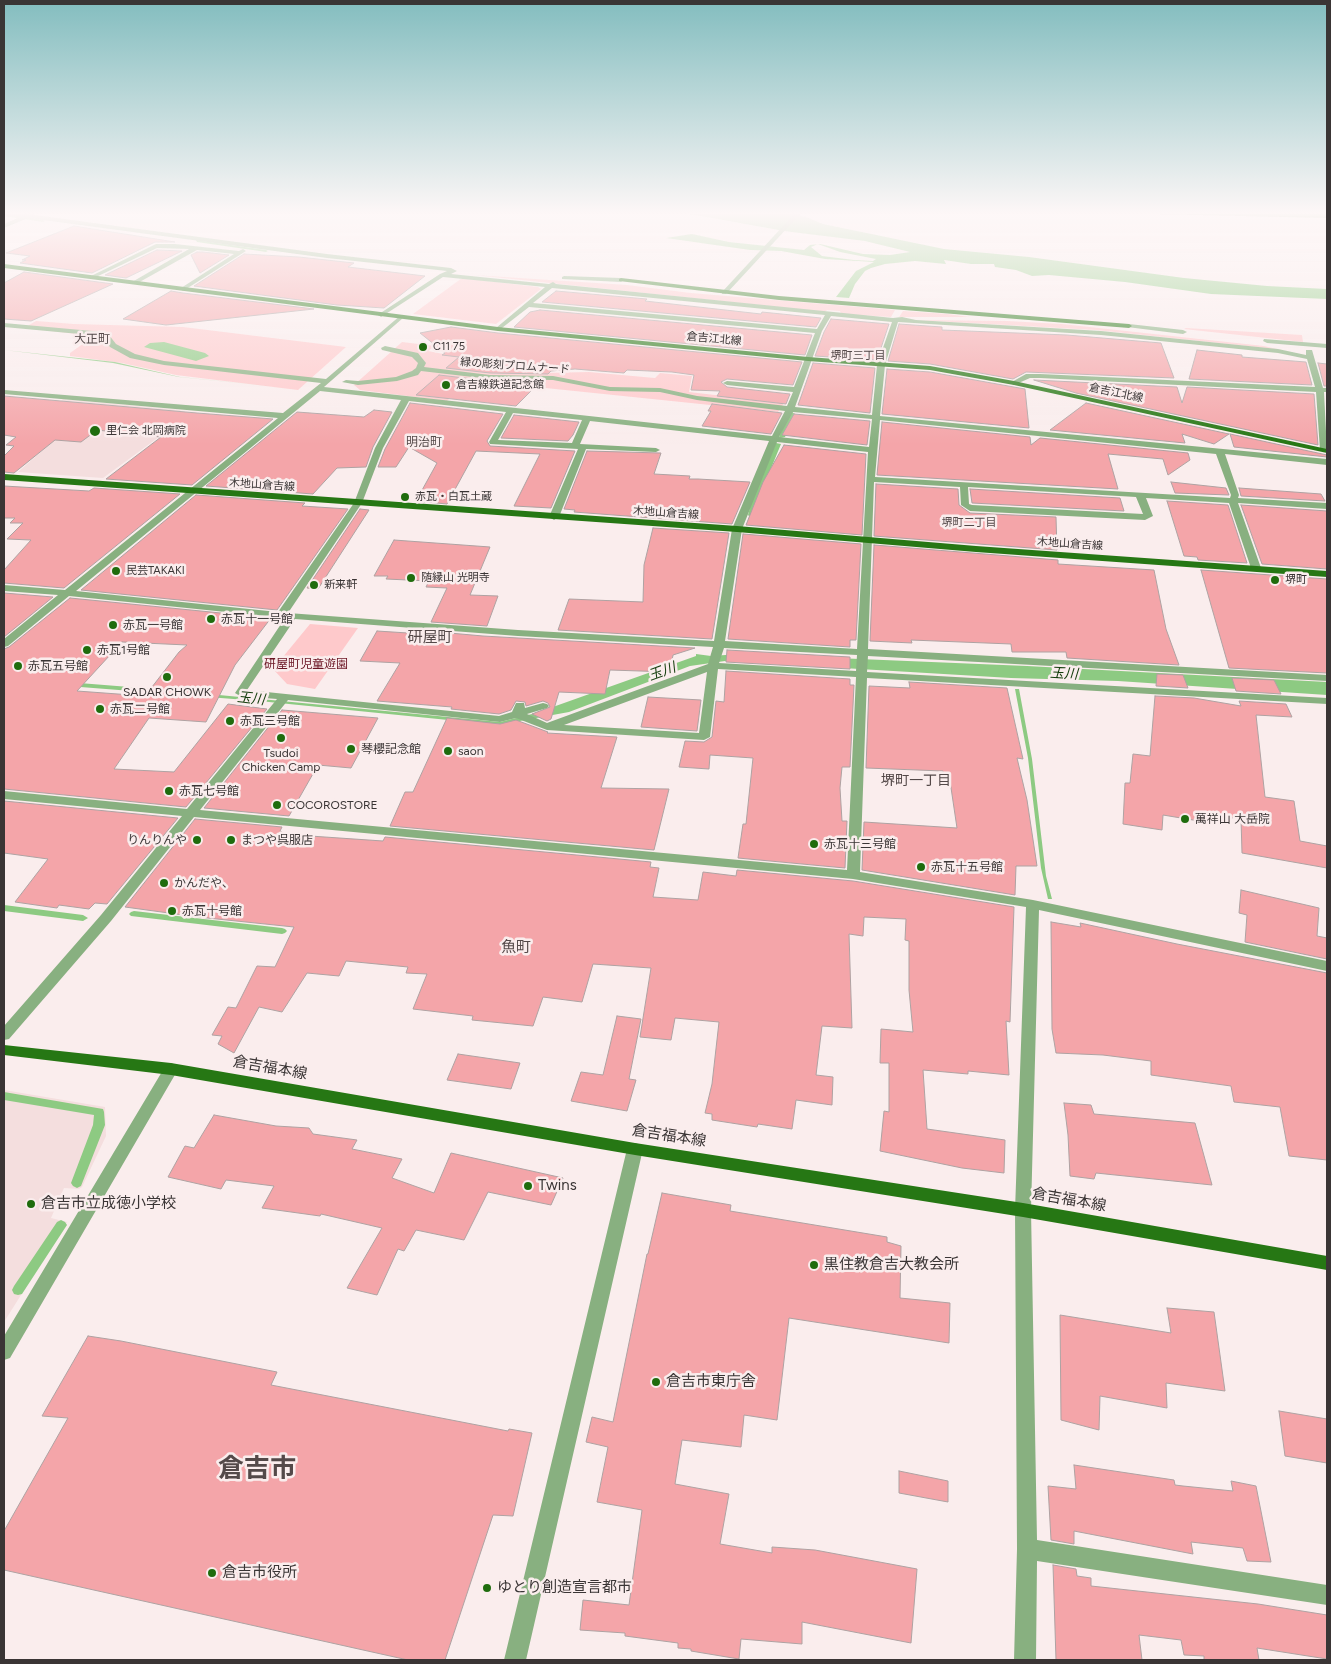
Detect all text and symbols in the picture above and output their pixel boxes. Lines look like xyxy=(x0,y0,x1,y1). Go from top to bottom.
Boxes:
street label: 倉吉江北線 xyxy=(686,330,742,348)
district label: 大正町 xyxy=(74,332,110,346)
place label: C11 75 xyxy=(433,340,465,354)
marker: C11 75 xyxy=(417,341,429,353)
district label: 堺町三丁目 xyxy=(831,349,885,363)
street label: 緑の彫刻プロムナード xyxy=(460,356,570,376)
place label: 倉吉線鉄道記念館 xyxy=(456,378,544,392)
marker: 倉吉線鉄道記念館 xyxy=(440,379,452,391)
street label: 倉吉江北線 xyxy=(1088,381,1144,405)
marker: 里仁会 北岡病院 xyxy=(88,424,102,438)
place label: 里仁会 北岡病院 xyxy=(106,424,186,438)
district label: 明治町 xyxy=(406,435,442,449)
street label: 木地山倉吉線 xyxy=(229,476,295,494)
place label: 赤瓦・白瓦土蔵 xyxy=(415,490,492,504)
marker: 赤瓦・白瓦土蔵 xyxy=(399,491,411,503)
street label: 木地山倉吉線 xyxy=(633,504,699,522)
district label: 堺町二丁目 xyxy=(942,516,996,530)
street label: 木地山倉吉線 xyxy=(1037,535,1103,553)
place label: 民芸TAKAKI xyxy=(126,564,185,578)
marker: 民芸TAKAKI xyxy=(110,565,122,577)
place label: 随縁山 光明寺 xyxy=(421,571,490,585)
marker: 随縁山 光明寺 xyxy=(405,572,417,584)
place label: 堺町 xyxy=(1285,573,1307,587)
marker: 堺町 xyxy=(1269,574,1281,586)
place label: 新来軒 xyxy=(324,578,357,592)
marker: 新来軒 xyxy=(308,579,320,591)
place label: 赤瓦十一号館 xyxy=(221,612,293,626)
marker: 赤瓦十一号館 xyxy=(205,613,217,625)
place label: 赤瓦一号館 xyxy=(123,618,183,632)
marker: 赤瓦一号館 xyxy=(107,619,119,631)
district label: 研屋町 xyxy=(408,629,452,647)
place label: 赤瓦1号館 xyxy=(97,643,150,657)
marker: 赤瓦1号館 xyxy=(81,644,93,656)
park label: 研屋町児童遊園 xyxy=(264,657,348,671)
place label: 赤瓦五号館 xyxy=(28,659,88,673)
water label: 玉川 xyxy=(646,659,678,685)
marker: 赤瓦五号館 xyxy=(12,660,24,672)
water label: 玉川 xyxy=(1050,665,1078,683)
marker: SADAR CHOWK xyxy=(161,671,173,683)
place label: SADAR CHOWK xyxy=(123,685,211,699)
water label: 玉川 xyxy=(236,689,266,709)
place label: 赤瓦二号館 xyxy=(110,702,170,716)
marker: 赤瓦二号館 xyxy=(94,703,106,715)
place label: 赤瓦三号館 xyxy=(240,714,300,728)
marker: 赤瓦三号館 xyxy=(224,715,236,727)
marker: Tsudoi Chicken Camp xyxy=(275,732,287,744)
place label: 琴櫻記念館 xyxy=(361,742,421,756)
marker: 琴櫻記念館 xyxy=(345,743,357,755)
place label: saon xyxy=(458,744,483,758)
marker: saon xyxy=(442,745,454,757)
place label: Tsudoi Chicken Camp xyxy=(242,746,320,774)
district label: 堺町一丁目 xyxy=(881,773,951,789)
place label: 赤瓦七号館 xyxy=(179,784,239,798)
marker: 赤瓦七号館 xyxy=(163,785,175,797)
place label: COCOROSTORE xyxy=(287,798,378,812)
marker: COCOROSTORE xyxy=(271,799,283,811)
place label: 萬祥山 大岳院 xyxy=(1195,812,1270,826)
marker: 萬祥山 大岳院 xyxy=(1179,813,1191,825)
place label: りんりんや xyxy=(127,833,187,847)
place label: まつや呉服店 xyxy=(241,833,313,847)
marker: りんりんや xyxy=(191,834,203,846)
marker: まつや呉服店 xyxy=(225,834,237,846)
place label: 赤瓦十三号館 xyxy=(824,837,896,851)
marker: 赤瓦十三号館 xyxy=(808,838,820,850)
place label: 赤瓦十五号館 xyxy=(931,860,1003,874)
marker: 赤瓦十五号館 xyxy=(915,861,927,873)
place label: かんだや、 xyxy=(174,876,234,890)
marker: かんだや、 xyxy=(158,877,170,889)
place label: 赤瓦十号館 xyxy=(182,904,242,918)
marker: 赤瓦十号館 xyxy=(166,905,178,917)
district label: 魚町 xyxy=(501,939,531,957)
street label: 倉吉福本線 xyxy=(232,1053,308,1083)
street label: 倉吉福本線 xyxy=(631,1121,707,1151)
place label: Twins xyxy=(538,1177,577,1195)
marker: Twins xyxy=(522,1180,534,1192)
street label: 倉吉福本線 xyxy=(1031,1185,1107,1215)
place label: 倉吉市立成徳小学校 xyxy=(41,1195,176,1213)
marker: 倉吉市立成徳小学校 xyxy=(25,1198,37,1210)
place label: 黒住教倉吉大教会所 xyxy=(824,1256,959,1274)
marker: 黒住教倉吉大教会所 xyxy=(808,1259,820,1271)
place label: 倉吉市東庁舎 xyxy=(666,1373,756,1391)
marker: 倉吉市東庁舎 xyxy=(650,1376,662,1388)
district label: 倉吉市 xyxy=(218,1453,296,1485)
place label: 倉吉市役所 xyxy=(222,1564,297,1582)
marker: 倉吉市役所 xyxy=(206,1567,218,1579)
place label: ゆとり創造宣言都市 xyxy=(497,1579,632,1597)
marker: ゆとり創造宣言都市 xyxy=(481,1582,493,1594)

